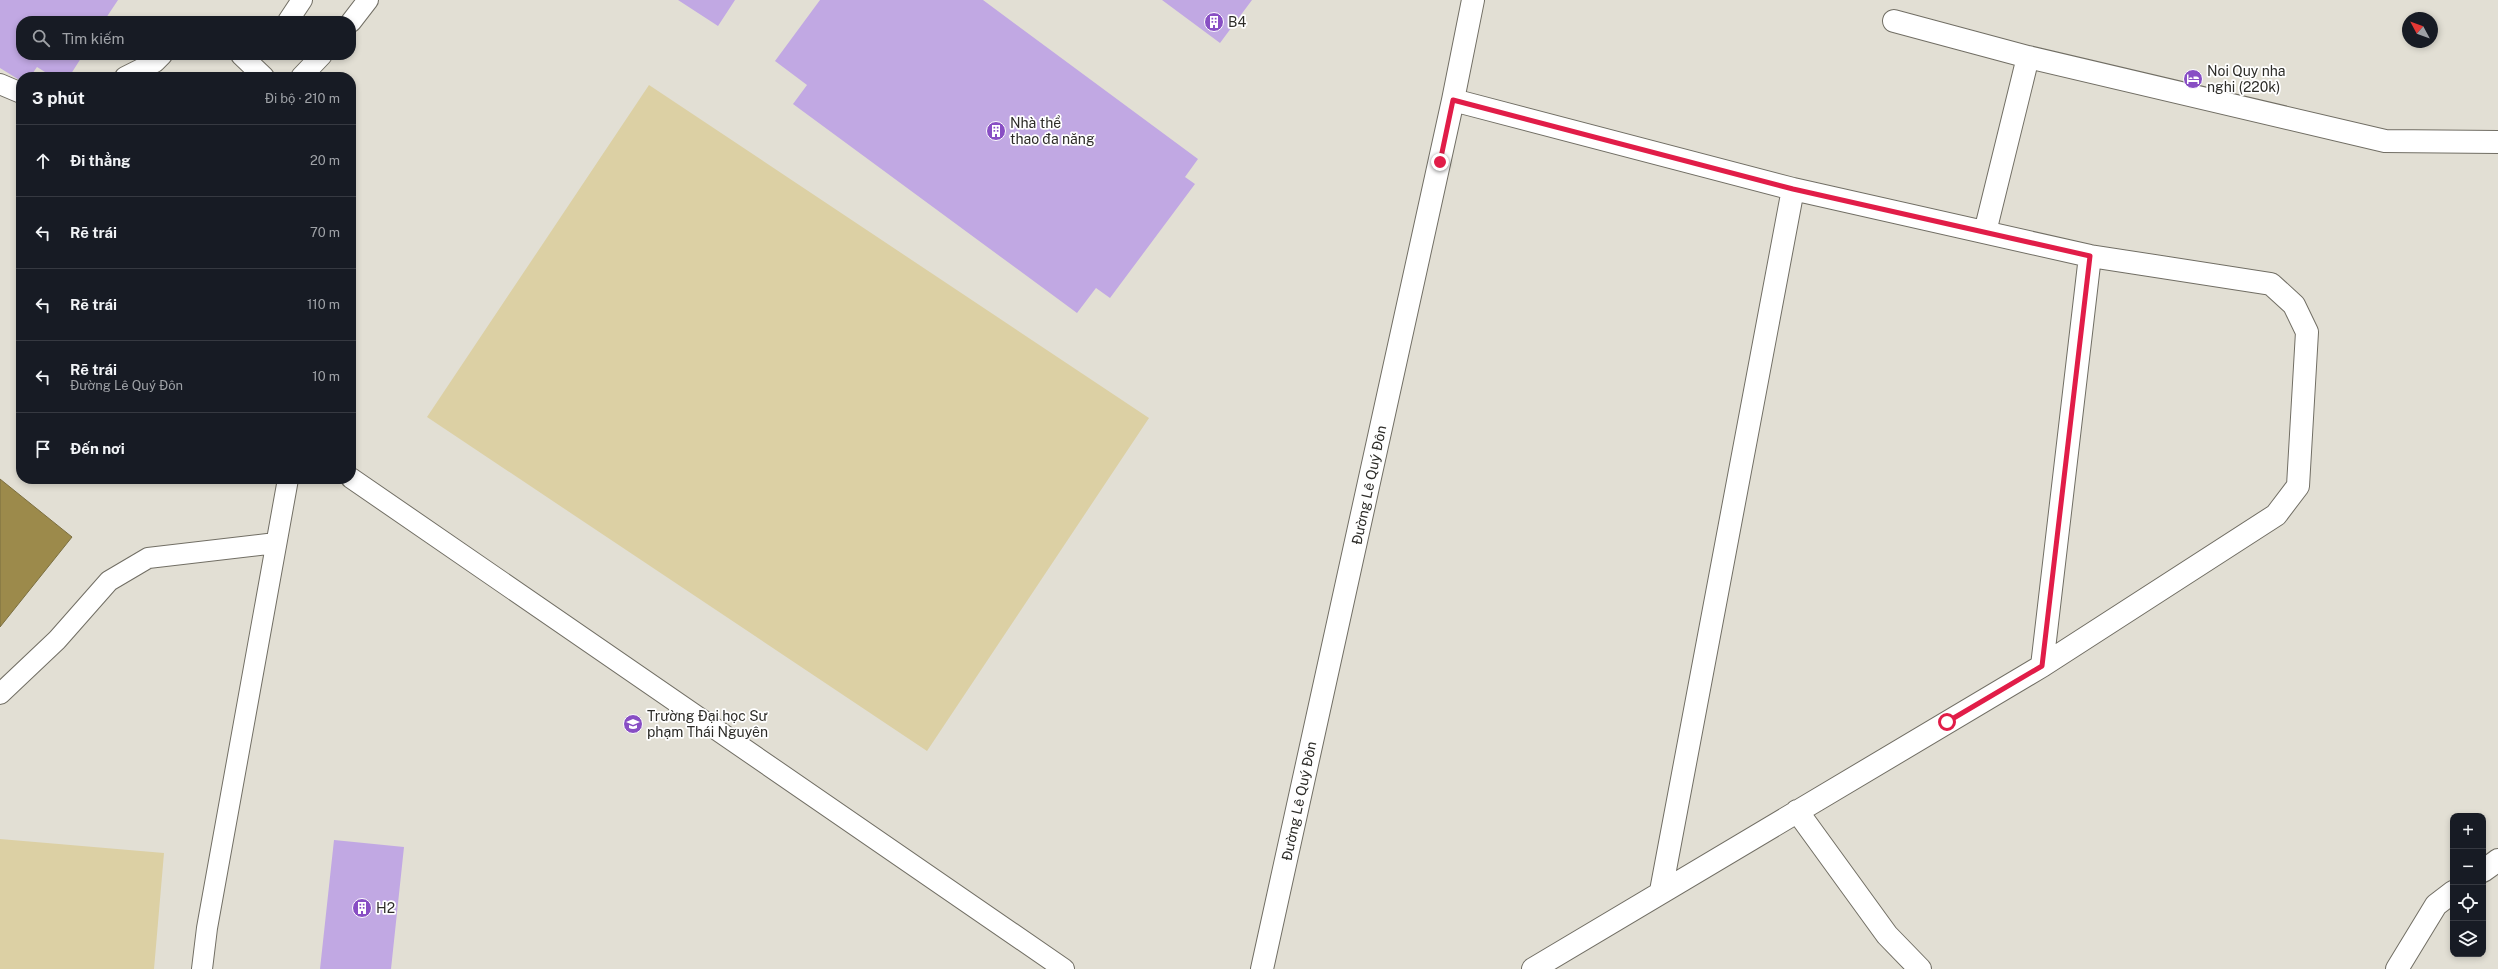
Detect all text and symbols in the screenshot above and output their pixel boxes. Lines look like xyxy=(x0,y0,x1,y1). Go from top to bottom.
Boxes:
building icon: B4 xyxy=(1203,11,1225,33)
north arrow xyxy=(2402,12,2438,48)
place label: B4 xyxy=(1228,14,1246,30)
search box xyxy=(16,16,356,60)
icon: search xyxy=(30,27,52,49)
text: Tìm kiếm xyxy=(62,30,124,47)
place label: Noi Quy nha nghi (220k) xyxy=(2207,63,2286,95)
hotel icon: Noi Quy nha nghi (220k) xyxy=(2182,68,2204,90)
text: 3 phút xyxy=(32,88,85,108)
text: Đi bộ · 210 m xyxy=(265,91,340,106)
place label: Nhà thể thao đa năng xyxy=(1010,115,1095,147)
building icon: Nhà thể thao đa năng xyxy=(985,120,1007,142)
icon: ahead xyxy=(32,150,54,172)
text: Đi thẳng xyxy=(70,152,131,169)
text: 20 m xyxy=(310,153,340,168)
route end xyxy=(1431,153,1449,171)
icon: left xyxy=(32,222,54,244)
text: Rẽ trái xyxy=(70,224,117,241)
text: 70 m xyxy=(310,225,340,240)
icon: left xyxy=(32,294,54,316)
text: Rẽ trái xyxy=(70,296,117,313)
text: 110 m xyxy=(307,297,340,312)
text: Rẽ trái xyxy=(70,361,117,378)
icon: left xyxy=(32,366,54,388)
text: 10 m xyxy=(312,369,340,384)
text: Đường Lê Quý Đôn xyxy=(70,378,183,393)
street label: Đường Lê Quý Đôn xyxy=(1349,424,1389,546)
icon: arrive xyxy=(32,438,54,460)
text: Đến nơi xyxy=(70,440,125,457)
place label: Trường Đại học Sư phạm Thái Nguyên xyxy=(647,708,769,740)
school or university icon: Trường Đại học Sư phạm Thái Nguyên xyxy=(622,713,644,735)
route start xyxy=(1938,713,1956,731)
street label: Đường Lê Quý Đôn xyxy=(1279,740,1319,862)
map controls xyxy=(2450,813,2486,957)
button: + xyxy=(2450,813,2486,849)
button: − xyxy=(2450,849,2486,885)
button: locate xyxy=(2450,885,2486,921)
building icon: H2 xyxy=(351,897,373,919)
place label: H2 xyxy=(376,900,395,916)
button: layers xyxy=(2450,921,2486,957)

